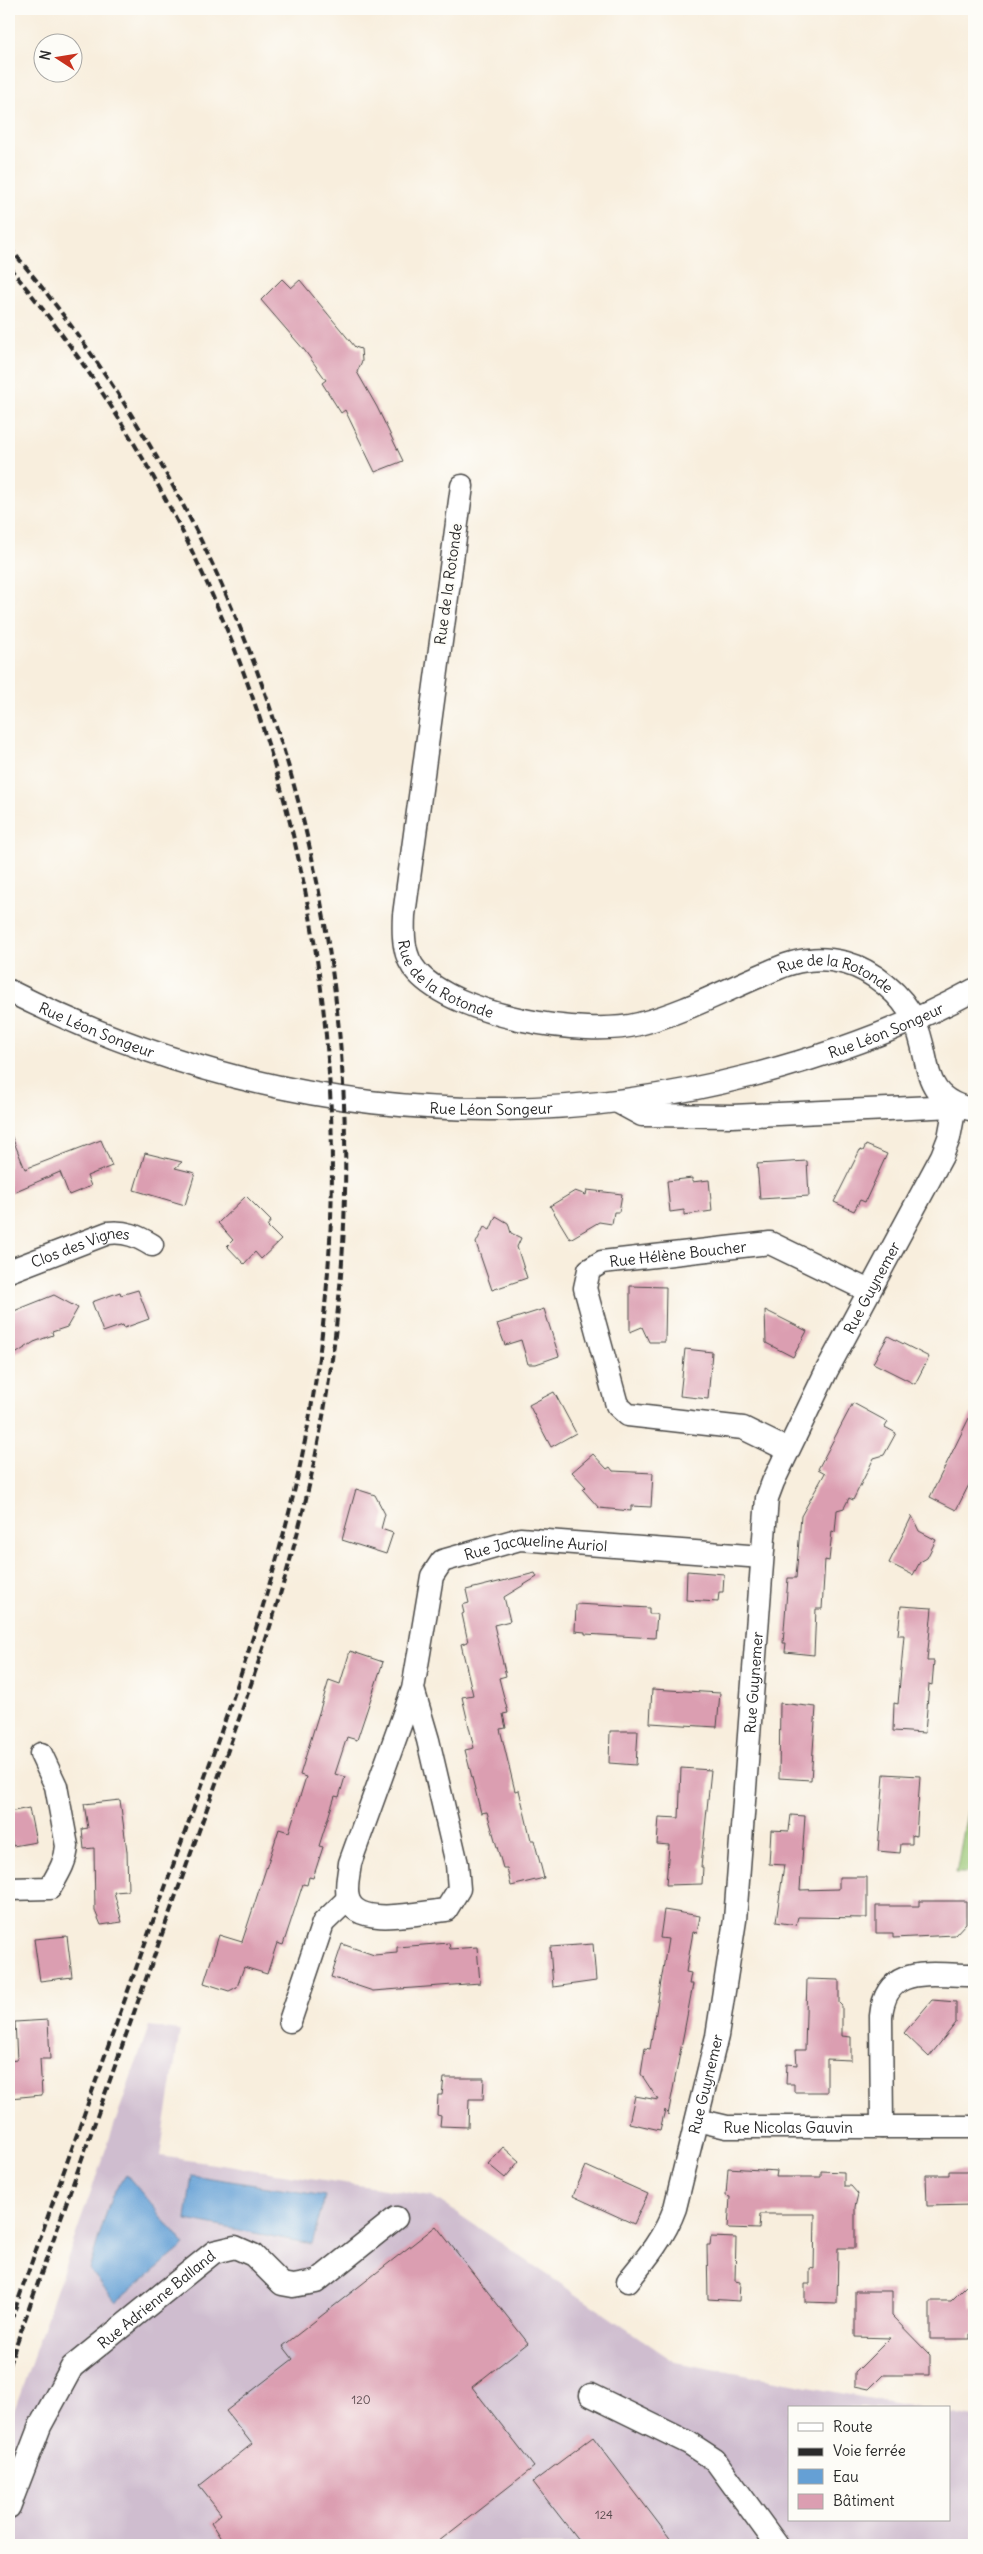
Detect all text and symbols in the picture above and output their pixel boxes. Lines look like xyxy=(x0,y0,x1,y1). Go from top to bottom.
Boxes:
north arrow xyxy=(32,32,82,82)
text: N xyxy=(35,49,55,62)
street label: Rue de la Rotonde xyxy=(430,522,466,646)
street label: Rue de la Rotonde xyxy=(395,938,496,1022)
street label: Rue de la Rotonde xyxy=(774,950,898,997)
street label: Rue Léon Songeur xyxy=(36,997,157,1061)
street label: Rue Léon Songeur xyxy=(825,998,947,1062)
street label: Rue Léon Songeur xyxy=(429,1098,553,1119)
street label: Clos des Vignes xyxy=(28,1223,132,1271)
street label: Rue Hélène Boucher xyxy=(608,1236,747,1271)
street label: Rue Guynemer xyxy=(839,1238,904,1337)
street label: Rue Jacqueline Auriol xyxy=(462,1529,608,1564)
street label: Rue Guynemer xyxy=(740,1631,766,1734)
street label: Rue Guynemer xyxy=(684,2032,727,2136)
street label: Rue Nicolas Gauvin xyxy=(724,2118,853,2137)
street label: Rue Adrienne Balland xyxy=(93,2245,219,2352)
house number: 120 xyxy=(351,2392,371,2407)
legend xyxy=(788,2406,950,2522)
text: Route xyxy=(833,2417,873,2436)
text: Voie ferrée xyxy=(833,2441,906,2460)
text: Eau xyxy=(833,2467,859,2486)
text: Bâtiment xyxy=(833,2491,895,2510)
house number: 124 xyxy=(595,2507,613,2522)

